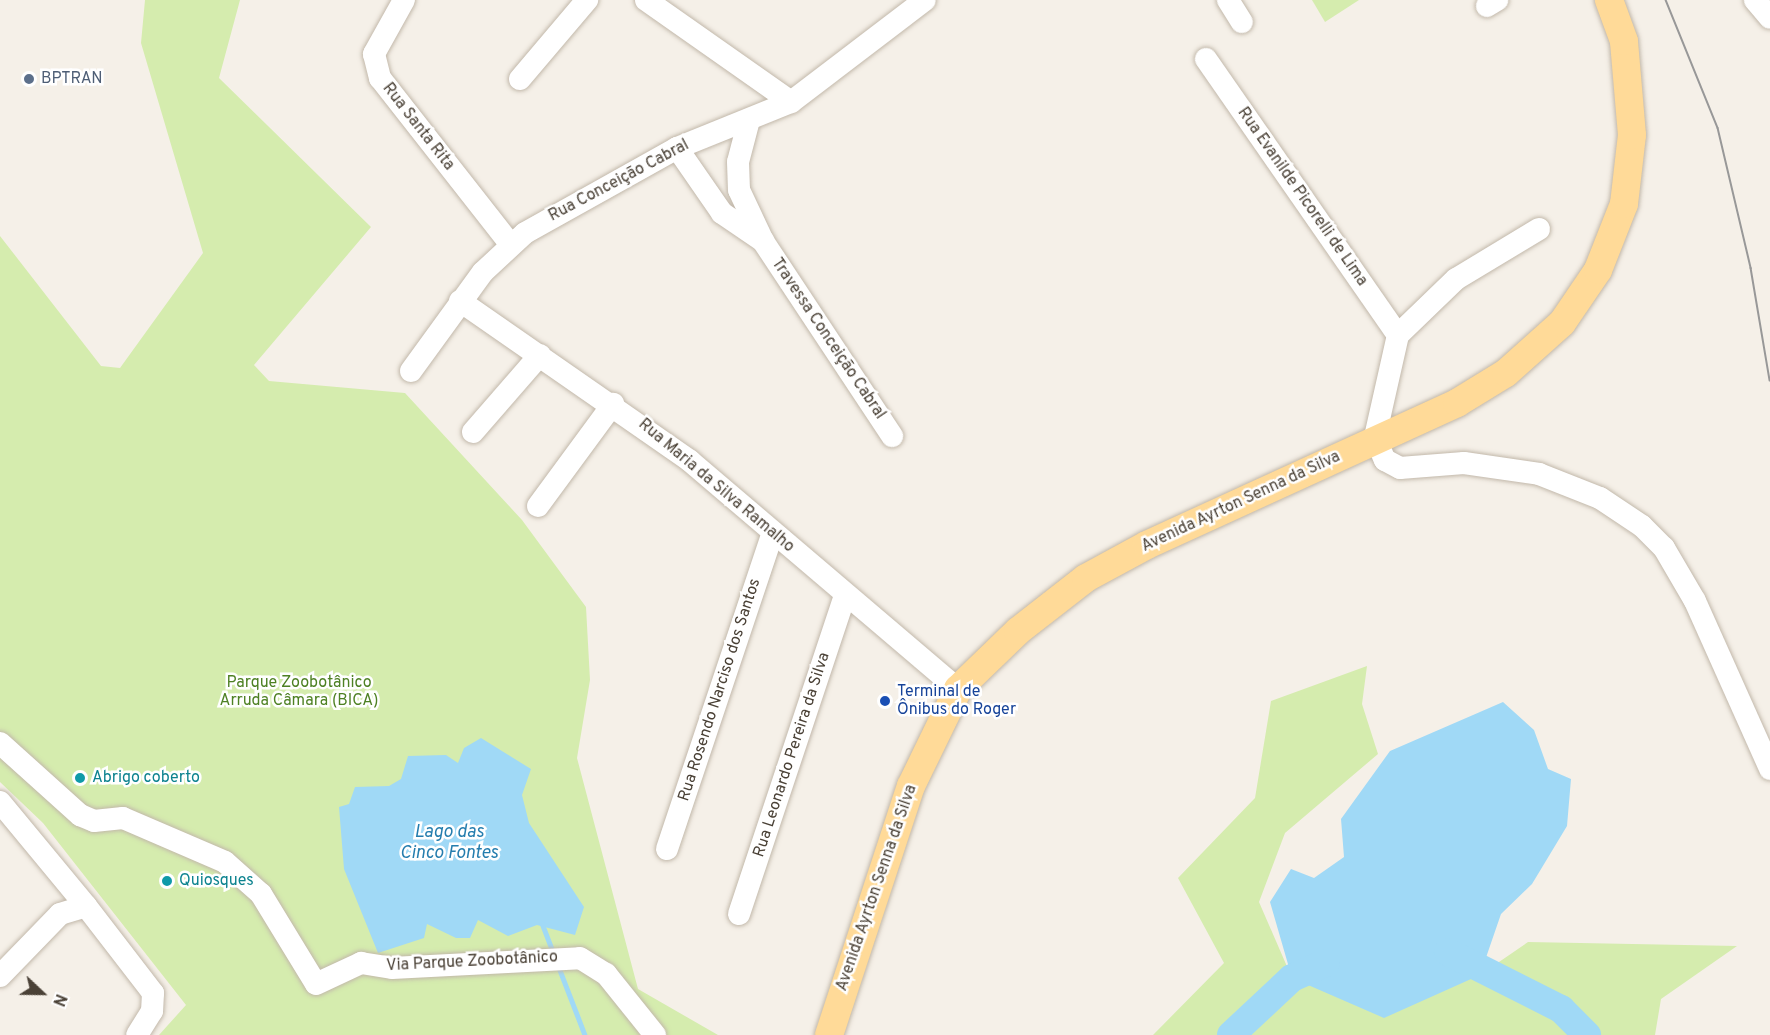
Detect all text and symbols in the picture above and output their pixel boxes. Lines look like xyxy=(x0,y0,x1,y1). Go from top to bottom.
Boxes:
place label: BPTRAN xyxy=(41,69,103,89)
marker: BPTRAN xyxy=(22,72,36,86)
street label: Rua Santa Rita xyxy=(378,79,458,175)
street label: Rua Evanilde Picorelli de Lima xyxy=(1233,104,1371,290)
street label: Rua Conceição Cabral xyxy=(546,136,692,226)
street label: Travessa Conceição Cabral xyxy=(767,255,889,423)
street label: Rua Maria da Silva Ramalho xyxy=(634,415,798,557)
street label: Avenida Ayrton Senna da Silva xyxy=(1138,447,1344,557)
street label: Rua Rosendo Narciso dos Santos xyxy=(675,576,765,804)
street label: Rua Leonardo Pereira da Silva xyxy=(750,650,834,860)
park label: Parque Zoobotânico Arruda Câmara (BICA) xyxy=(220,673,378,711)
place label: Terminal de Ônibus do Roger xyxy=(897,682,1016,720)
marker: Terminal de Ônibus do Roger xyxy=(878,694,892,708)
place label: Abrigo coberto xyxy=(92,768,200,788)
marker: Abrigo coberto xyxy=(73,771,87,785)
street label: Avenida Ayrton Senna da Silva xyxy=(832,782,922,994)
water label: Lago das Cinco Fontes xyxy=(400,823,498,866)
place label: Quiosques xyxy=(179,871,254,891)
marker: Quiosques xyxy=(160,874,174,888)
street label: Via Parque Zoobotânico xyxy=(386,948,558,976)
north arrow xyxy=(12,963,72,1023)
text: N xyxy=(47,991,70,1009)

